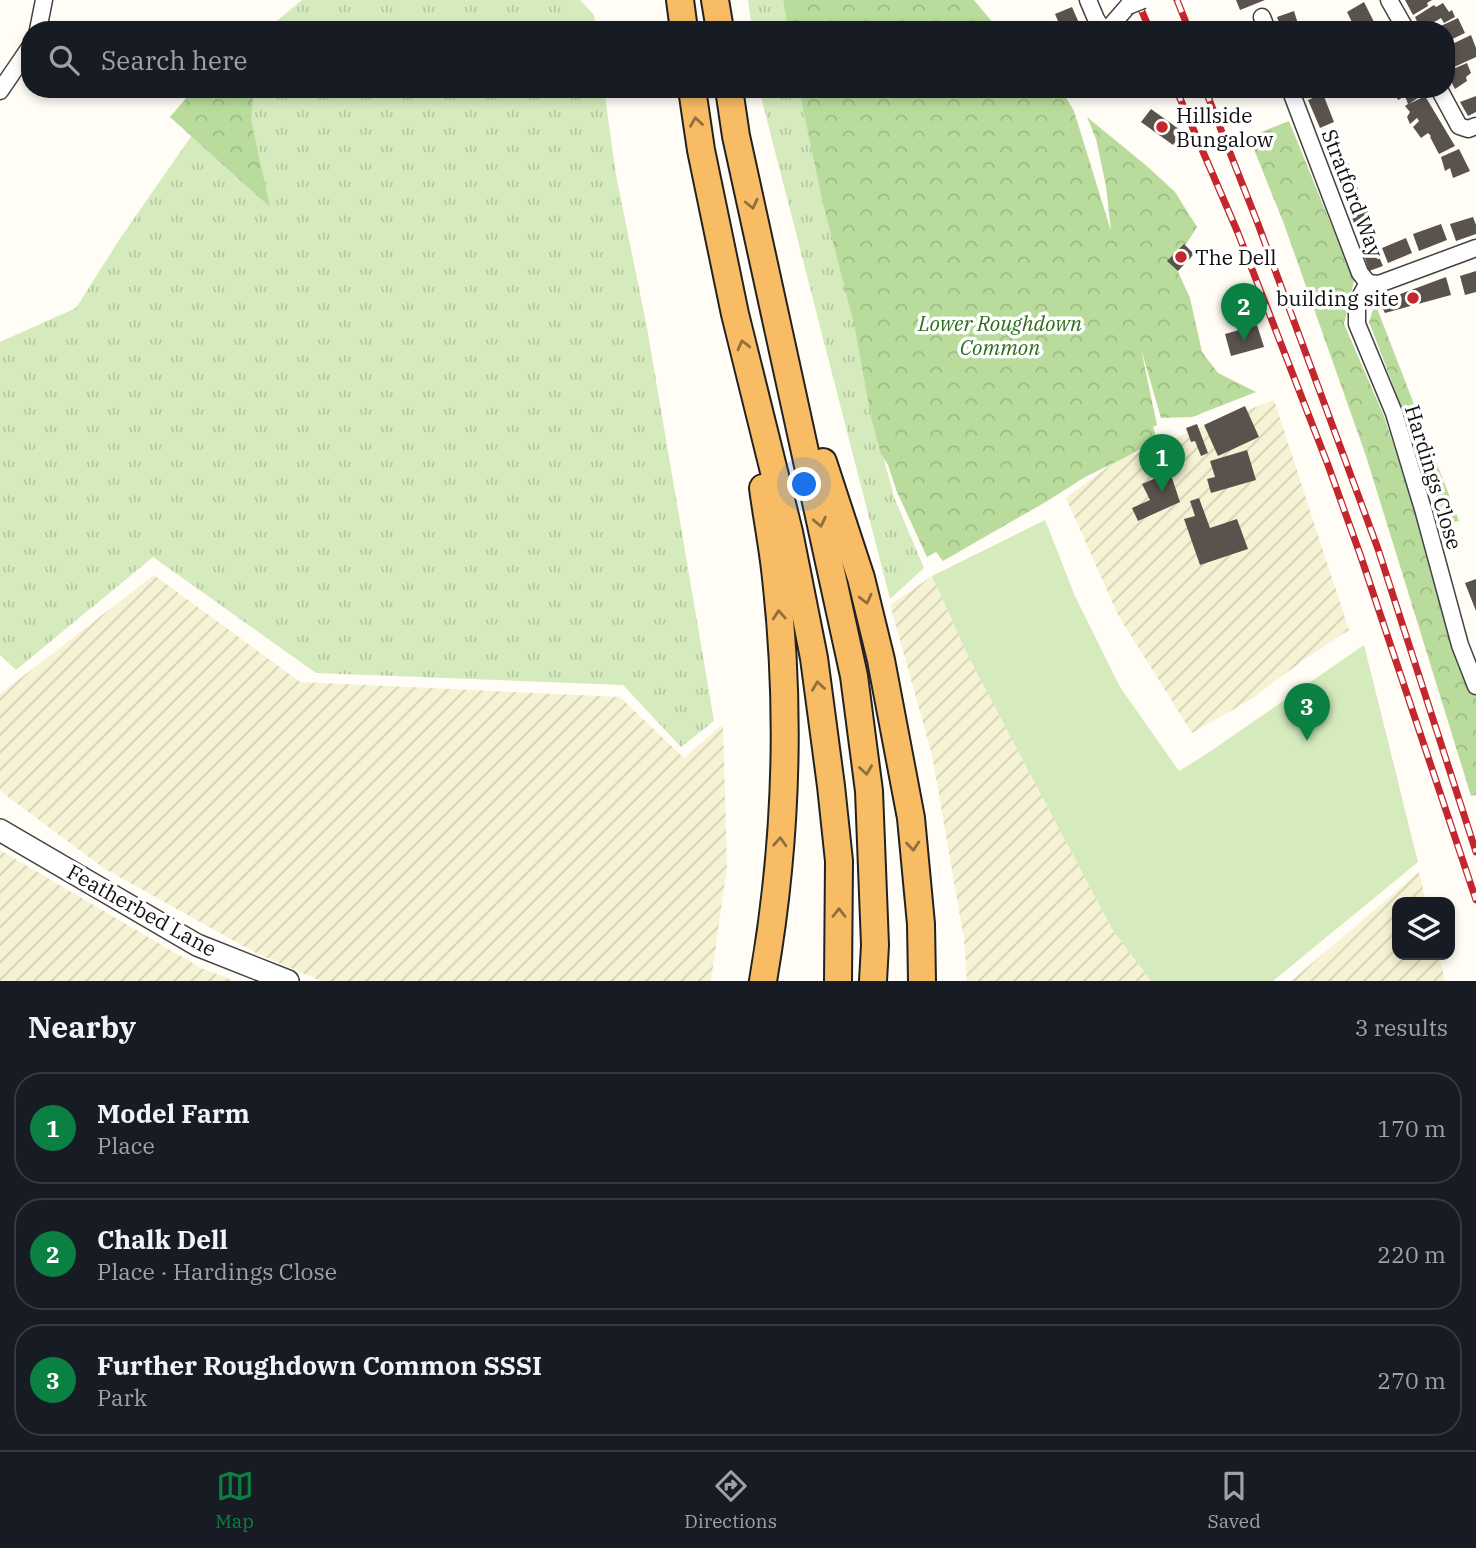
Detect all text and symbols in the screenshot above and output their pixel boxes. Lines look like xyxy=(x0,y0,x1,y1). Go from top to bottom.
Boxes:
search box xyxy=(21,21,1455,98)
icon: search xyxy=(45,41,83,79)
text: Search here xyxy=(101,43,247,77)
place label: Hillside Bungalow xyxy=(1176,101,1274,153)
one-way arrow xyxy=(689,116,704,128)
marker: Hillside Bungalow xyxy=(1154,119,1170,135)
street label: Stratford Way xyxy=(1316,125,1391,262)
one-way arrow xyxy=(743,198,758,210)
place label: The Dell xyxy=(1195,243,1277,271)
marker: The Dell xyxy=(1173,249,1189,265)
pin: 2 xyxy=(1221,283,1267,341)
place label: building site xyxy=(1276,284,1399,312)
marker: building site xyxy=(1405,290,1421,306)
park label: Lower Roughdown Common xyxy=(917,309,1082,361)
one-way arrow xyxy=(737,339,751,351)
street label: Hardings Close xyxy=(1399,401,1469,553)
pin: 1 xyxy=(1139,434,1185,492)
your location xyxy=(787,467,821,501)
one-way arrow xyxy=(812,516,827,528)
one-way arrow xyxy=(858,593,872,605)
one-way arrow xyxy=(772,609,787,620)
one-way arrow xyxy=(811,681,826,692)
pin: 3 xyxy=(1284,683,1330,741)
one-way arrow xyxy=(858,764,873,776)
one-way arrow xyxy=(772,836,787,847)
one-way arrow xyxy=(905,841,920,852)
street label: Featherbed Lane xyxy=(62,857,222,963)
map controls xyxy=(1392,897,1455,960)
button: layers xyxy=(1392,897,1455,960)
one-way arrow xyxy=(831,907,847,918)
text: Nearby xyxy=(28,1007,136,1046)
text: 3 results xyxy=(1355,1012,1448,1042)
text: Model Farm xyxy=(97,1096,250,1130)
text: 1 xyxy=(46,1113,60,1143)
text: 170 m xyxy=(1377,1113,1446,1143)
text: Place xyxy=(97,1130,155,1160)
text: Chalk Dell xyxy=(97,1222,228,1256)
text: 2 xyxy=(46,1239,60,1269)
text: 220 m xyxy=(1377,1239,1446,1269)
text: Place · Hardings Close xyxy=(97,1256,337,1286)
text: Further Roughdown Common SSSI xyxy=(97,1348,542,1382)
text: 3 xyxy=(46,1365,60,1395)
text: 270 m xyxy=(1377,1365,1446,1395)
text: Park xyxy=(97,1382,147,1412)
tab: Map xyxy=(215,1467,254,1533)
tab: Directions xyxy=(684,1467,777,1533)
tab: Saved xyxy=(1208,1467,1261,1533)

